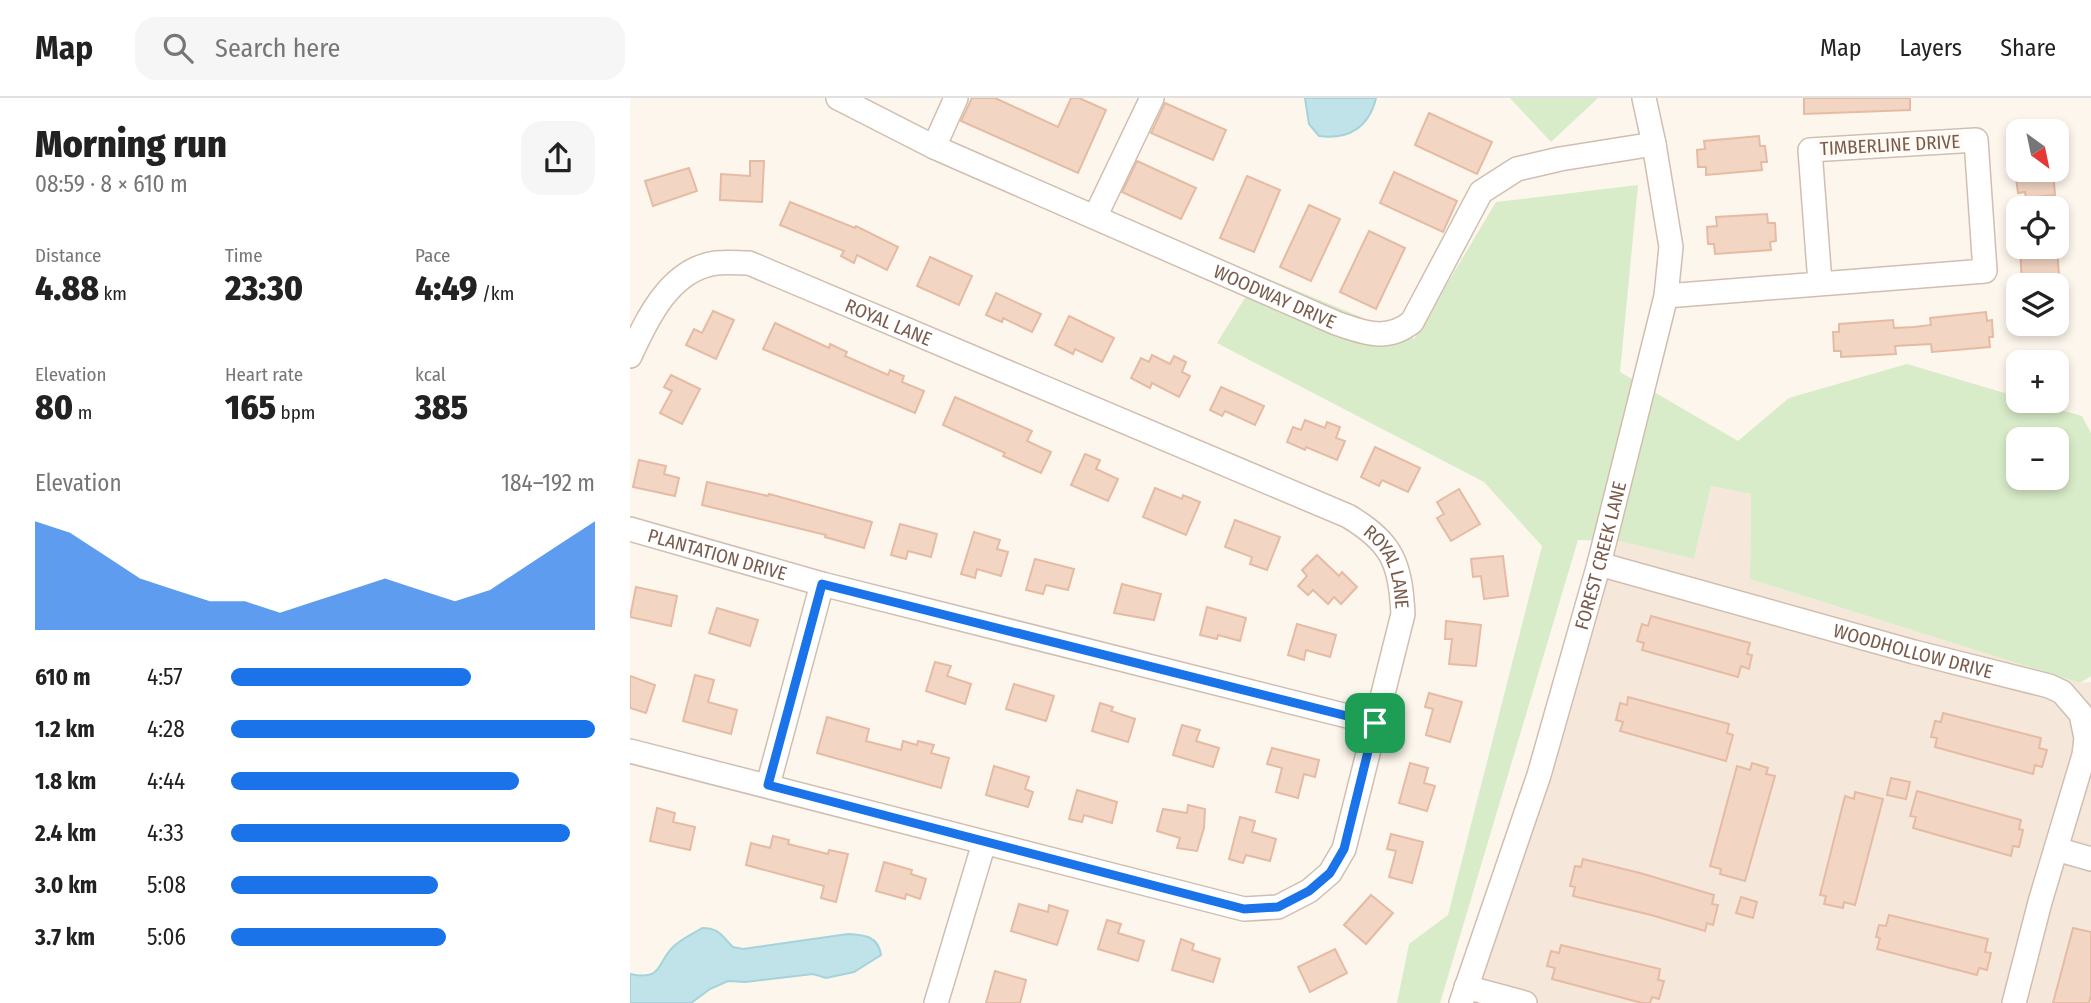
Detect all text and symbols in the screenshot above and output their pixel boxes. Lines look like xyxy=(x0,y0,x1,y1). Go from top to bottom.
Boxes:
search box xyxy=(135,17,625,80)
text: Map xyxy=(35,28,93,68)
icon: search xyxy=(159,29,197,67)
text: Search here xyxy=(215,33,340,64)
text: Map xyxy=(1820,34,1862,62)
text: Layers xyxy=(1900,34,1962,62)
text: Share xyxy=(2000,34,2056,62)
north arrow xyxy=(2006,119,2068,182)
map controls xyxy=(2006,119,2069,490)
text: Morning run xyxy=(35,121,227,167)
button: share xyxy=(521,121,595,195)
street label: TIMBERLINE DRIVE xyxy=(1819,130,1961,160)
text: 08:59 · 8 × 610 m xyxy=(35,170,188,198)
button: locate xyxy=(2006,196,2069,259)
text: Distance xyxy=(35,244,102,267)
text: Time xyxy=(225,244,263,267)
text: Pace xyxy=(415,244,450,267)
street label: WOODWAY DRIVE xyxy=(1210,259,1340,333)
text: 4.88 xyxy=(35,267,99,309)
text: 23:30 xyxy=(225,267,303,309)
text: 4:49 xyxy=(415,267,477,309)
button: layers xyxy=(2006,273,2069,336)
text: km xyxy=(99,282,127,305)
text: /km xyxy=(477,282,514,305)
street label: ROYAL LANE xyxy=(842,293,935,350)
button: + xyxy=(2006,350,2069,413)
text: Elevation xyxy=(35,363,107,386)
text: Heart rate xyxy=(225,363,303,386)
text: kcal xyxy=(415,363,446,386)
text: 80 xyxy=(35,386,73,428)
text: 165 xyxy=(225,386,276,428)
text: 385 xyxy=(415,386,468,428)
text: m xyxy=(73,401,92,424)
text: bpm xyxy=(276,401,315,424)
button: − xyxy=(2006,427,2069,490)
text: Elevation xyxy=(35,469,122,497)
text: 184–192 m xyxy=(501,469,595,497)
street label: FOREST CREEK LANE xyxy=(1569,479,1631,632)
street label: ROYAL LANE xyxy=(1359,519,1414,610)
street label: PLANTATION DRIVE xyxy=(645,523,790,585)
street label: WOODHOLLOW DRIVE xyxy=(1831,619,1995,683)
text: 610 m xyxy=(35,663,90,691)
text: 4:57 xyxy=(147,663,183,691)
pin xyxy=(1345,693,1405,753)
icon: arrive xyxy=(1356,704,1394,742)
text: 1.2 km xyxy=(35,715,95,743)
text: 4:28 xyxy=(147,715,185,743)
text: 1.8 km xyxy=(35,767,96,795)
text: 4:44 xyxy=(147,767,185,795)
text: 2.4 km xyxy=(35,819,96,847)
text: 4:33 xyxy=(147,819,184,847)
text: 3.0 km xyxy=(35,871,97,899)
text: 5:08 xyxy=(147,871,186,899)
text: 3.7 km xyxy=(35,923,95,951)
text: 5:06 xyxy=(147,923,186,951)

